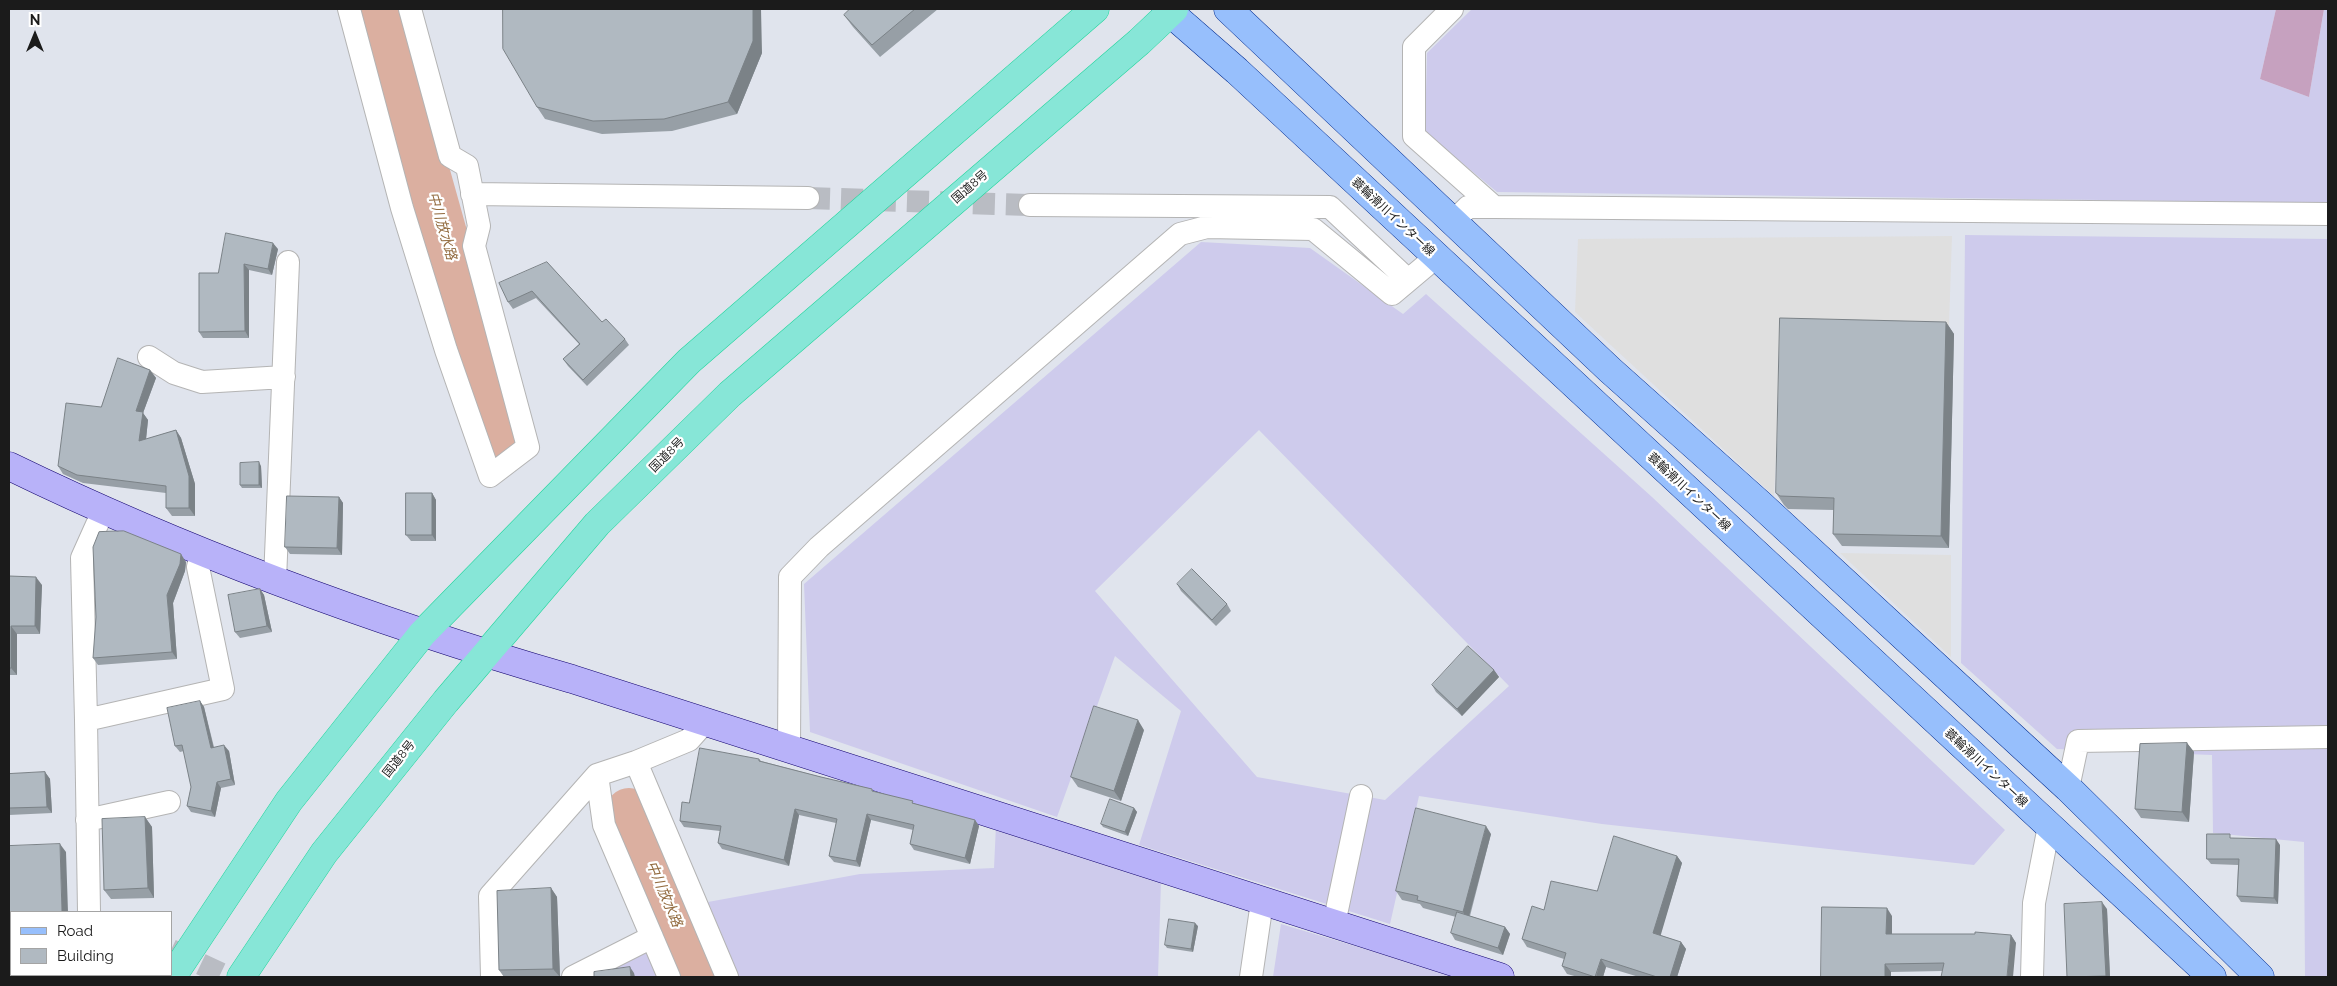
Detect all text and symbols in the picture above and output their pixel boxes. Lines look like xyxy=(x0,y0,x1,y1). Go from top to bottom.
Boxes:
north arrow xyxy=(10,10,60,60)
text: N xyxy=(30,12,40,28)
street label: 国道8号 xyxy=(949,167,991,207)
street label: 蓑輪滑川インター線 xyxy=(1349,175,1437,259)
water label: 中川放水路 xyxy=(424,190,460,262)
street label: 国道8号 xyxy=(647,435,687,475)
street label: 蓑輪滑川インター線 xyxy=(1645,450,1733,534)
street label: 蓑輪滑川インター線 xyxy=(1942,726,2030,810)
street label: 国道8号 xyxy=(380,738,418,780)
water label: 中川放水路 xyxy=(643,859,685,929)
legend xyxy=(10,911,172,976)
text: Road xyxy=(57,922,93,940)
text: Building xyxy=(57,947,114,965)

